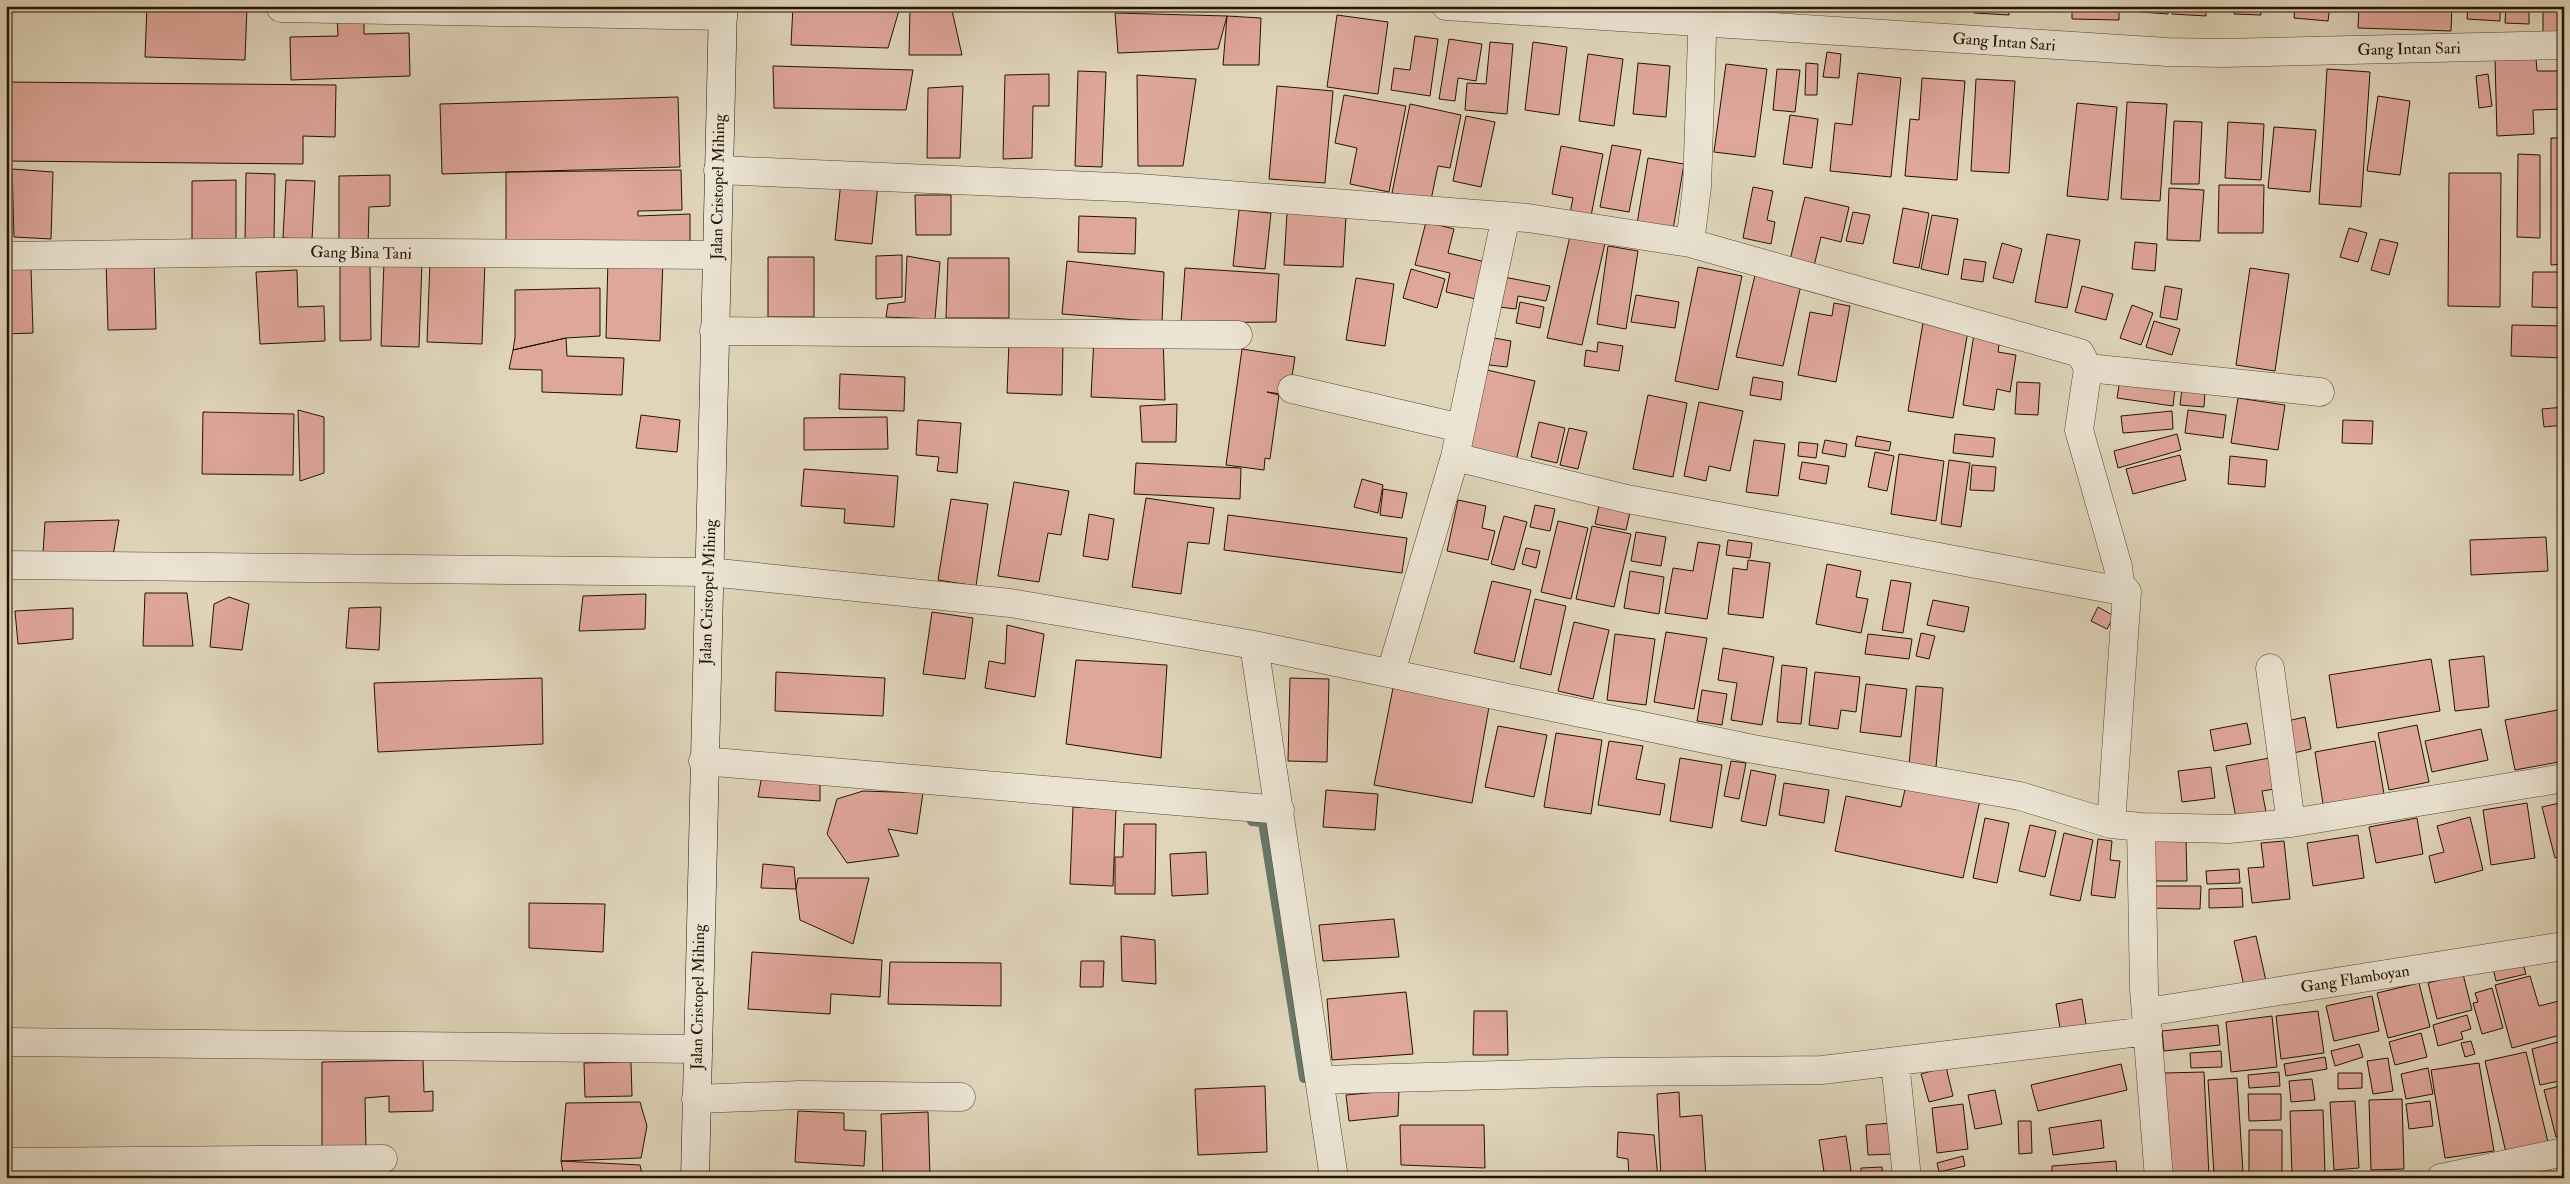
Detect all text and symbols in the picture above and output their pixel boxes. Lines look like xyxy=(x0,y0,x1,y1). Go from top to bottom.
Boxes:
street label: Gang Intan Sari xyxy=(1952,28,2056,56)
street label: Gang Intan Sari xyxy=(2357,38,2461,60)
street label: Jalan Cristopel Mihing xyxy=(707,113,730,261)
street label: Gang Bina Tani xyxy=(310,242,412,264)
street label: Jalan Cristopel Mihing xyxy=(695,518,722,666)
street label: Jalan Cristopel Mihing xyxy=(687,923,710,1071)
street label: Gang Flamboyan xyxy=(2299,961,2411,997)

